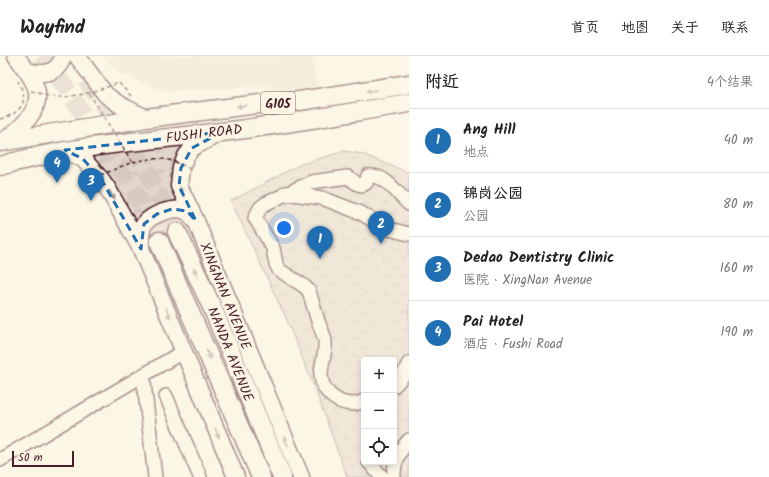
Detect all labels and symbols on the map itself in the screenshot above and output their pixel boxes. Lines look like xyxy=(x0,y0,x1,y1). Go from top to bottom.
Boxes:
one-way arrow xyxy=(364,88,377,94)
road number: G105 xyxy=(261,92,295,114)
one-way arrow xyxy=(236,103,248,109)
street label: FUSHI ROAD xyxy=(165,118,244,150)
pin: 4 xyxy=(44,150,70,183)
pin: 3 xyxy=(78,168,104,201)
one-way arrow xyxy=(179,186,185,197)
one-way arrow xyxy=(109,190,115,201)
pin: 2 xyxy=(368,211,394,244)
your location xyxy=(274,218,294,238)
pin: 1 xyxy=(307,226,333,259)
street label: XINGNAN AVENUE xyxy=(193,239,257,354)
one-way arrow xyxy=(193,268,199,279)
street label: NANDA AVENUE xyxy=(201,304,259,406)
one-way arrow xyxy=(165,307,171,318)
one-way arrow xyxy=(205,348,211,359)
one-way arrow xyxy=(214,427,220,438)
one-way arrow xyxy=(282,434,288,446)
scale bar xyxy=(12,449,74,468)

